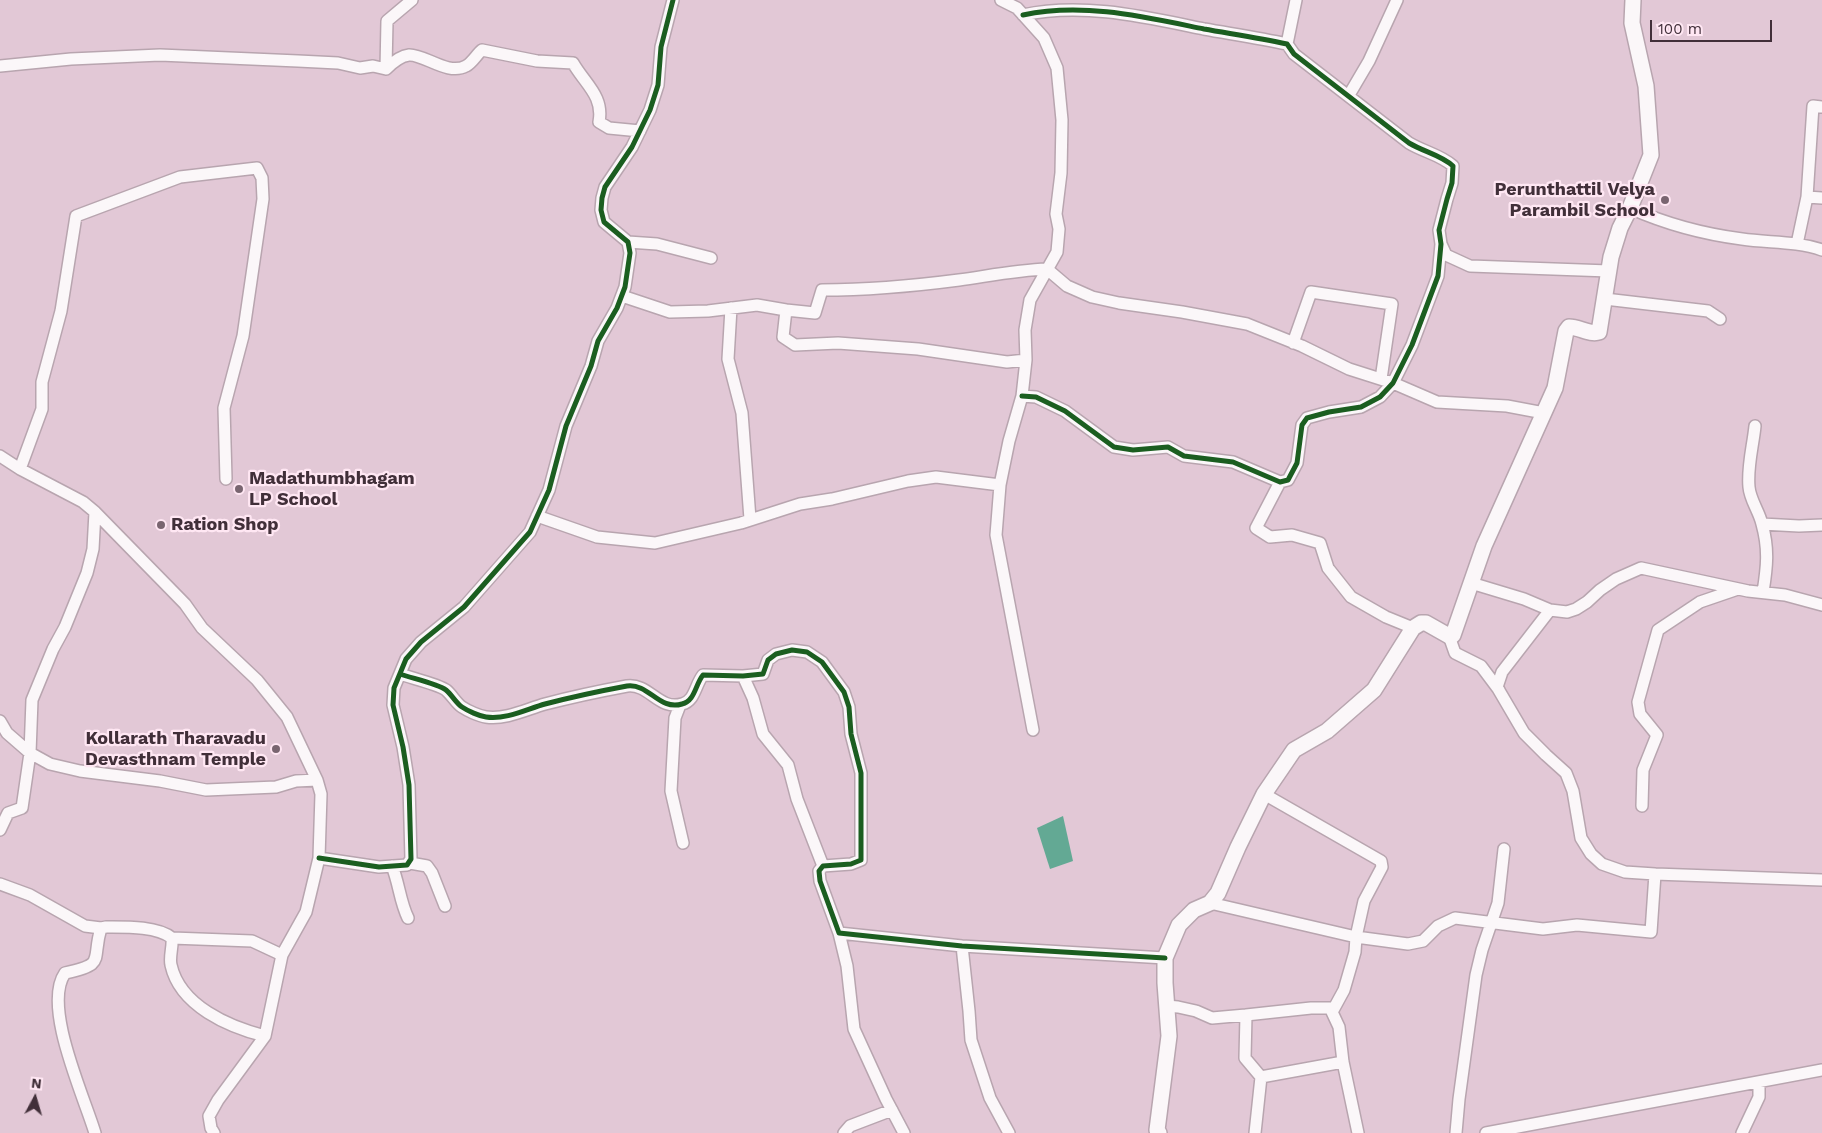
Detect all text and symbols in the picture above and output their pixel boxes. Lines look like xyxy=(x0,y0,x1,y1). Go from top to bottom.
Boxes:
scale bar xyxy=(1652,10,1774,42)
text: 100 m xyxy=(1658,20,1702,38)
place label: Perunthattil Velya Parambil School xyxy=(1495,179,1655,222)
marker: Perunthattil Velya Parambil School xyxy=(1659,194,1671,206)
place label: Madathumbhagam LP School xyxy=(249,468,415,510)
marker: Madathumbhagam LP School xyxy=(233,483,245,495)
place label: Ration Shop xyxy=(171,514,278,536)
marker: Ration Shop xyxy=(155,519,167,531)
place label: Kollarath Tharavadu Devasthnam Temple xyxy=(85,728,266,771)
marker: Kollarath Tharavadu Devasthnam Temple xyxy=(270,743,282,755)
north arrow xyxy=(10,1073,60,1123)
text: N xyxy=(31,1075,43,1092)

